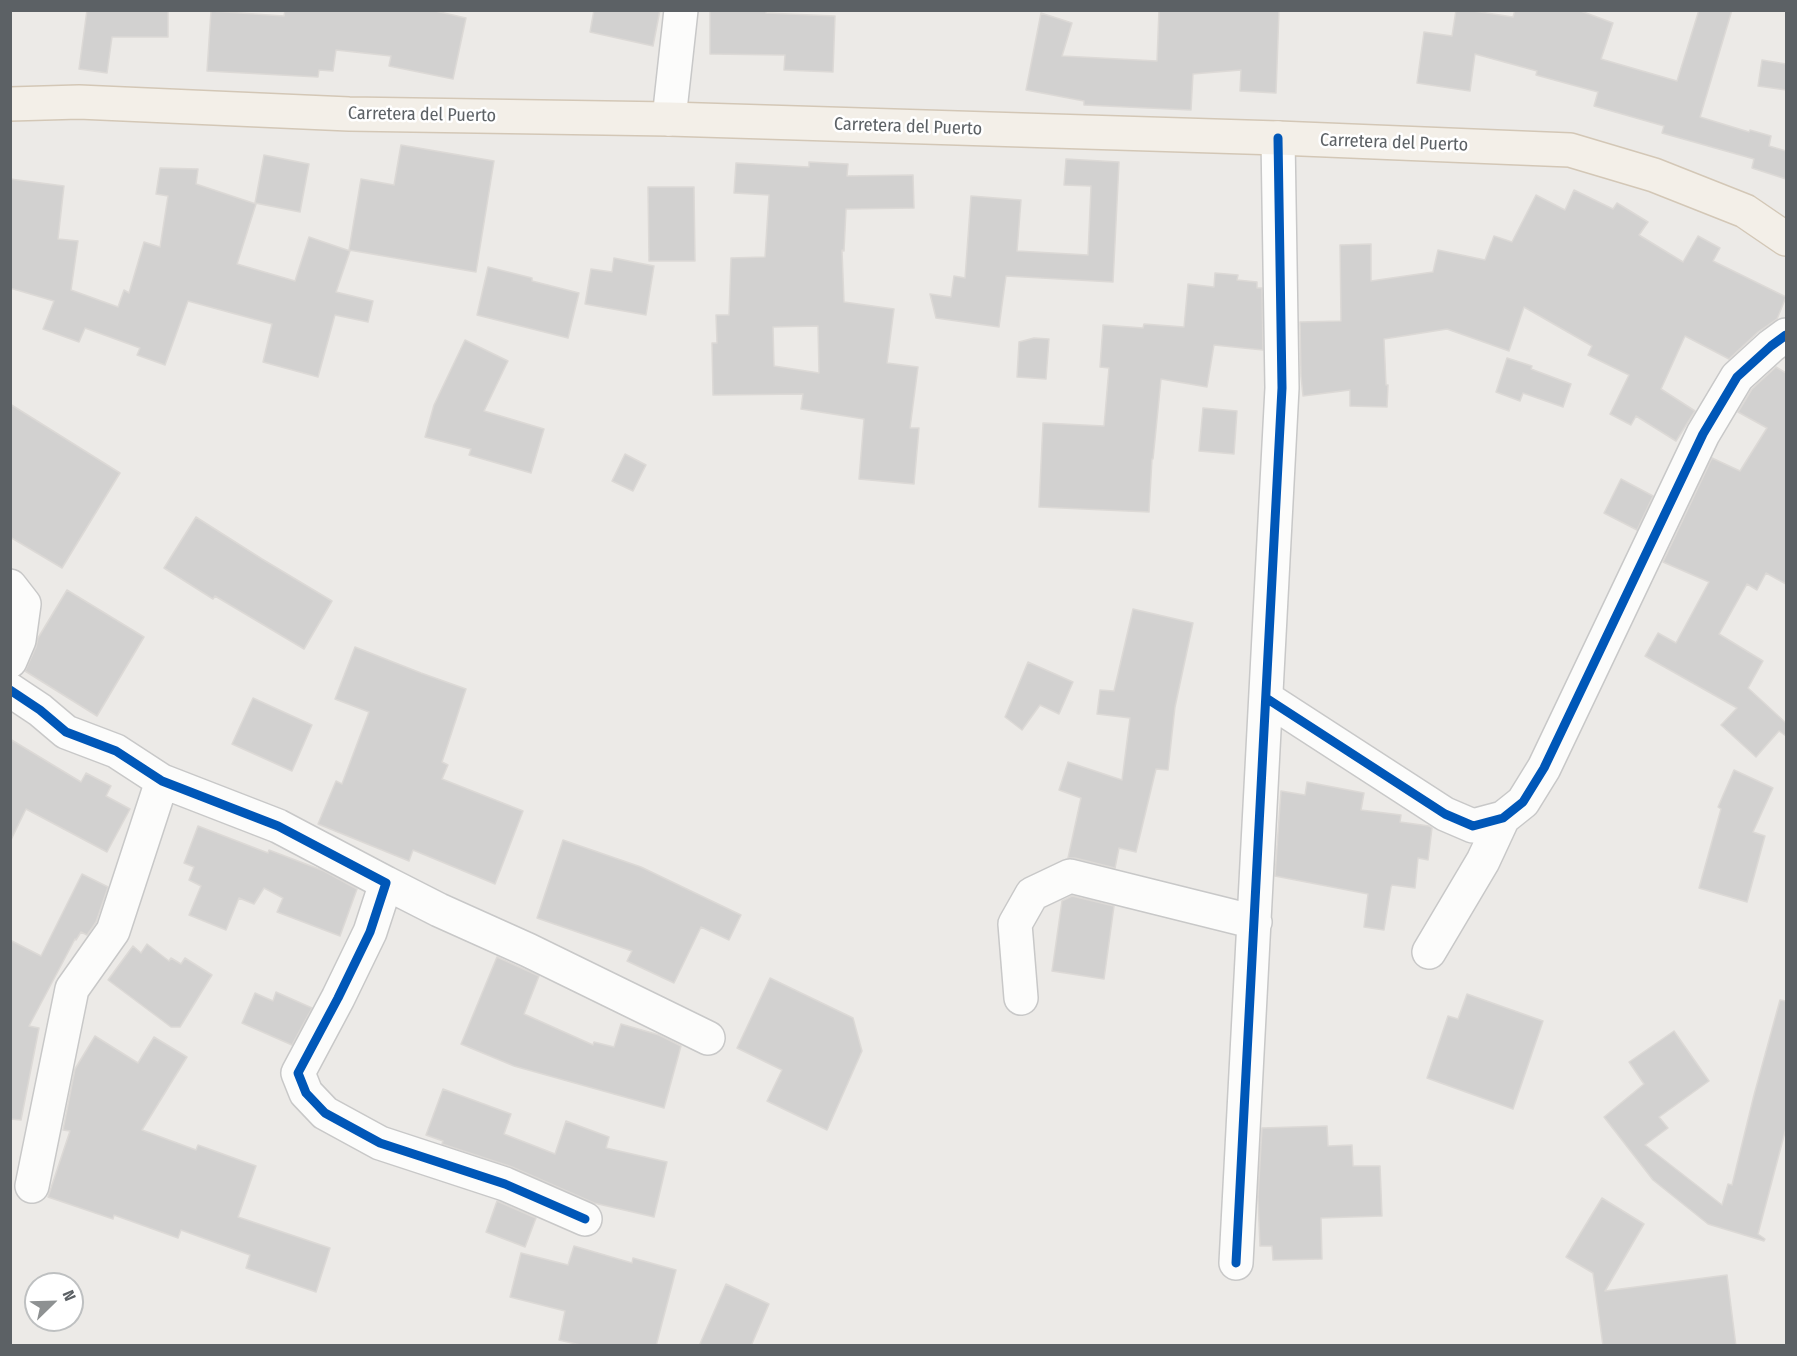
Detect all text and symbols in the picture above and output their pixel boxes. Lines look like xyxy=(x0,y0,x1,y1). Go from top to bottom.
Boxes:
street label: Carretera del Puerto xyxy=(348,103,496,127)
street label: Carretera del Puerto xyxy=(834,114,982,140)
street label: Carretera del Puerto xyxy=(1320,130,1468,156)
north arrow xyxy=(24,1272,84,1332)
text: N xyxy=(59,1287,80,1304)

